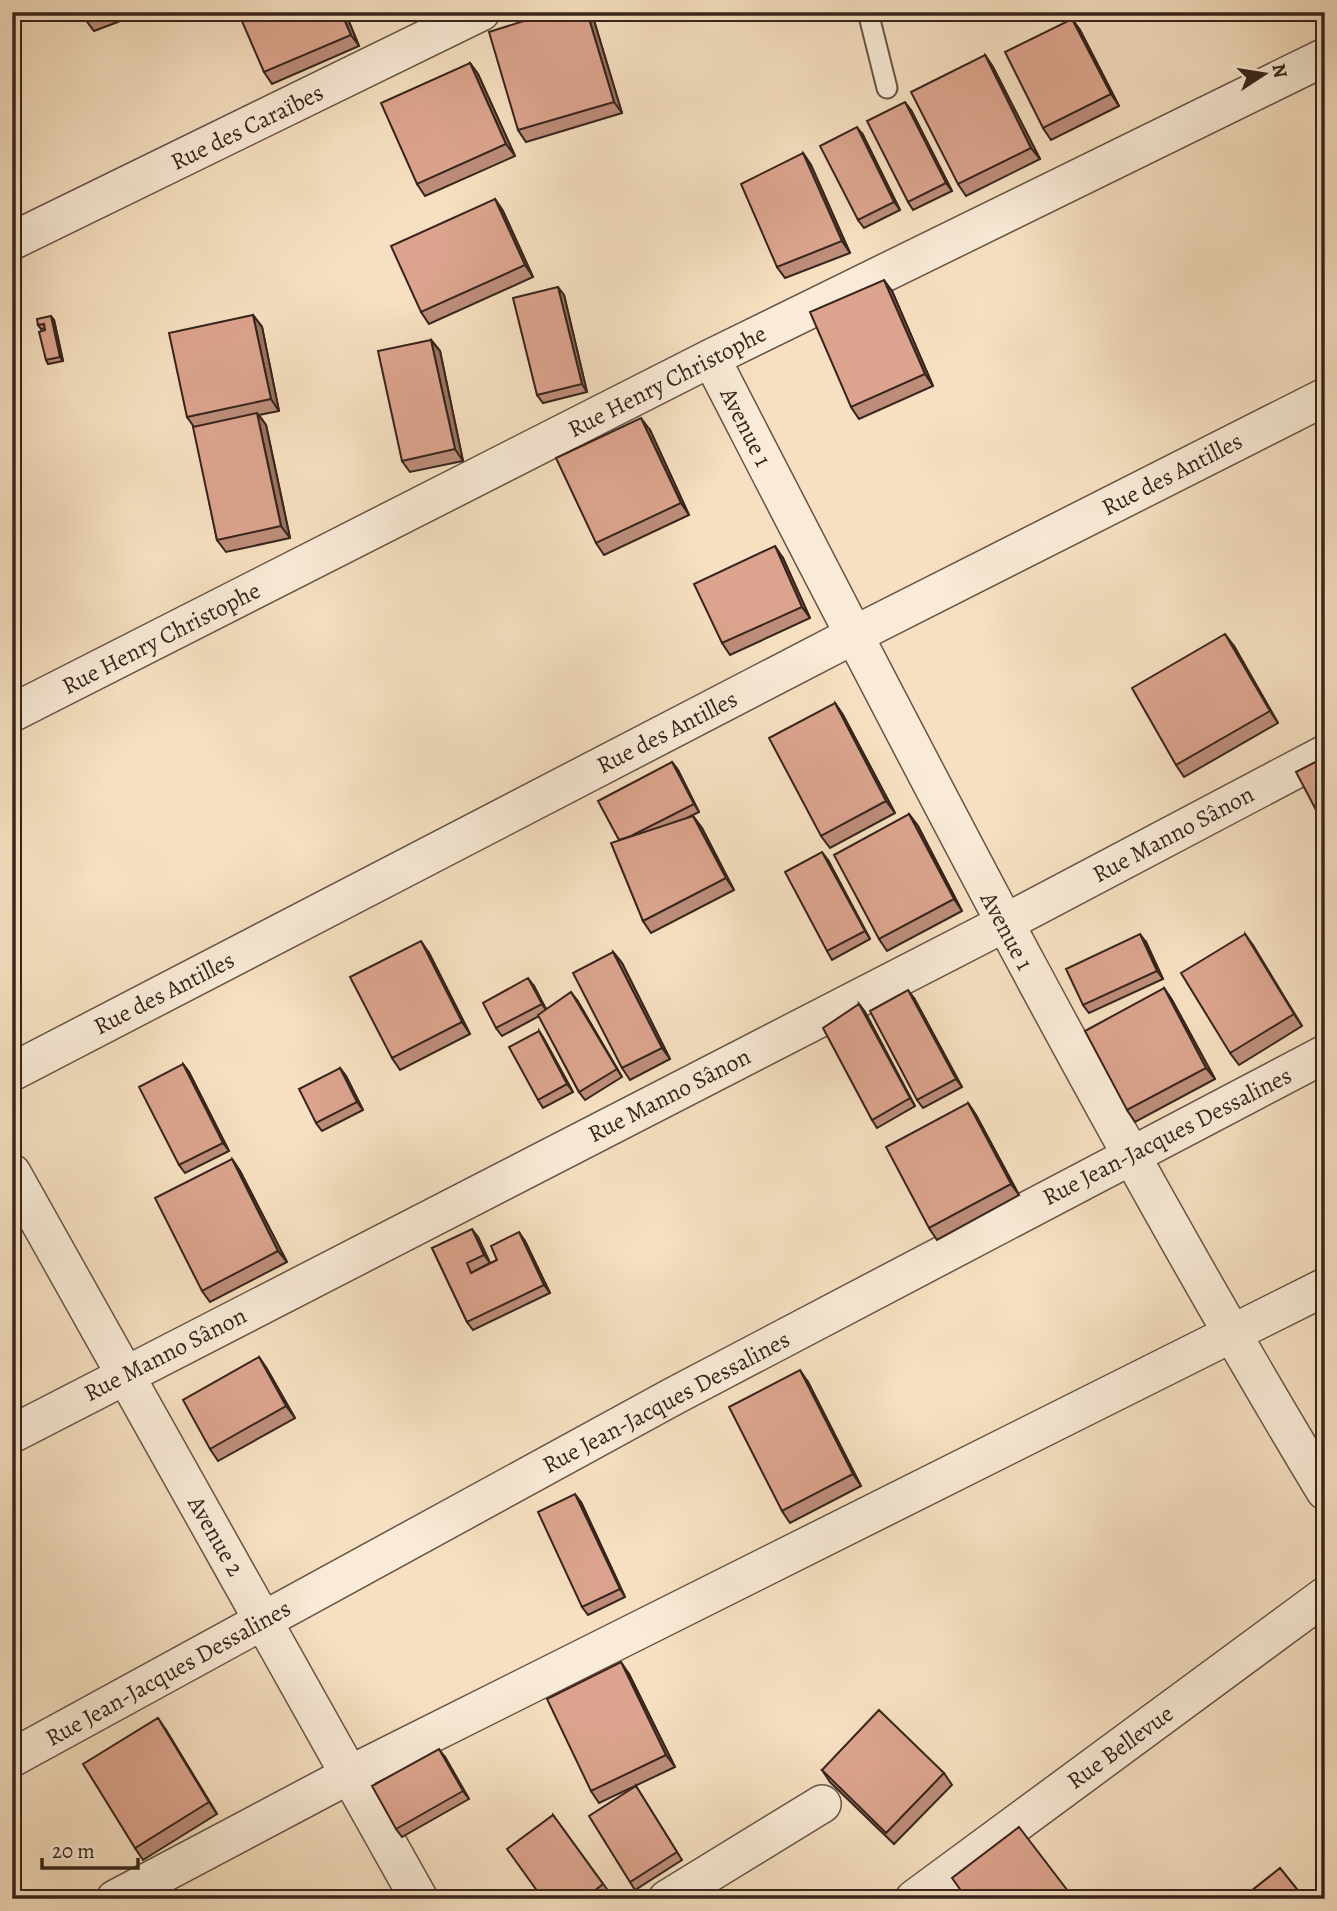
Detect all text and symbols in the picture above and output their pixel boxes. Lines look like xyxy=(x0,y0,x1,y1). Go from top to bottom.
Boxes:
north arrow xyxy=(1228,38,1298,108)
text: N xyxy=(1265,61,1294,80)
street label: Rue des Caraïbes xyxy=(165,76,329,178)
street label: Rue Henry Christophe xyxy=(562,317,772,445)
street label: Avenue 1 xyxy=(712,381,779,472)
street label: Rue des Antilles xyxy=(1096,425,1248,523)
street label: Rue Henry Christophe xyxy=(56,574,266,702)
street label: Rue des Antilles xyxy=(591,683,743,781)
street label: Rue Manno Sânon xyxy=(1087,778,1259,890)
street label: Avenue 1 xyxy=(973,885,1041,976)
street label: Rue des Antilles xyxy=(88,944,240,1042)
street label: Rue Manno Sânon xyxy=(582,1040,756,1150)
street label: Rue Jean-Jacques Dessalines xyxy=(1037,1059,1297,1213)
street label: Rue Manno Sânon xyxy=(78,1299,252,1409)
street label: Rue Jean-Jacques Dessalines xyxy=(537,1323,795,1481)
street label: Avenue 2 xyxy=(180,1489,252,1582)
street label: Rue Jean-Jacques Dessalines xyxy=(40,1592,296,1754)
street label: Rue Bellevue xyxy=(1060,1698,1180,1796)
scale bar xyxy=(42,1827,138,1871)
text: 20 m xyxy=(52,1837,95,1865)

